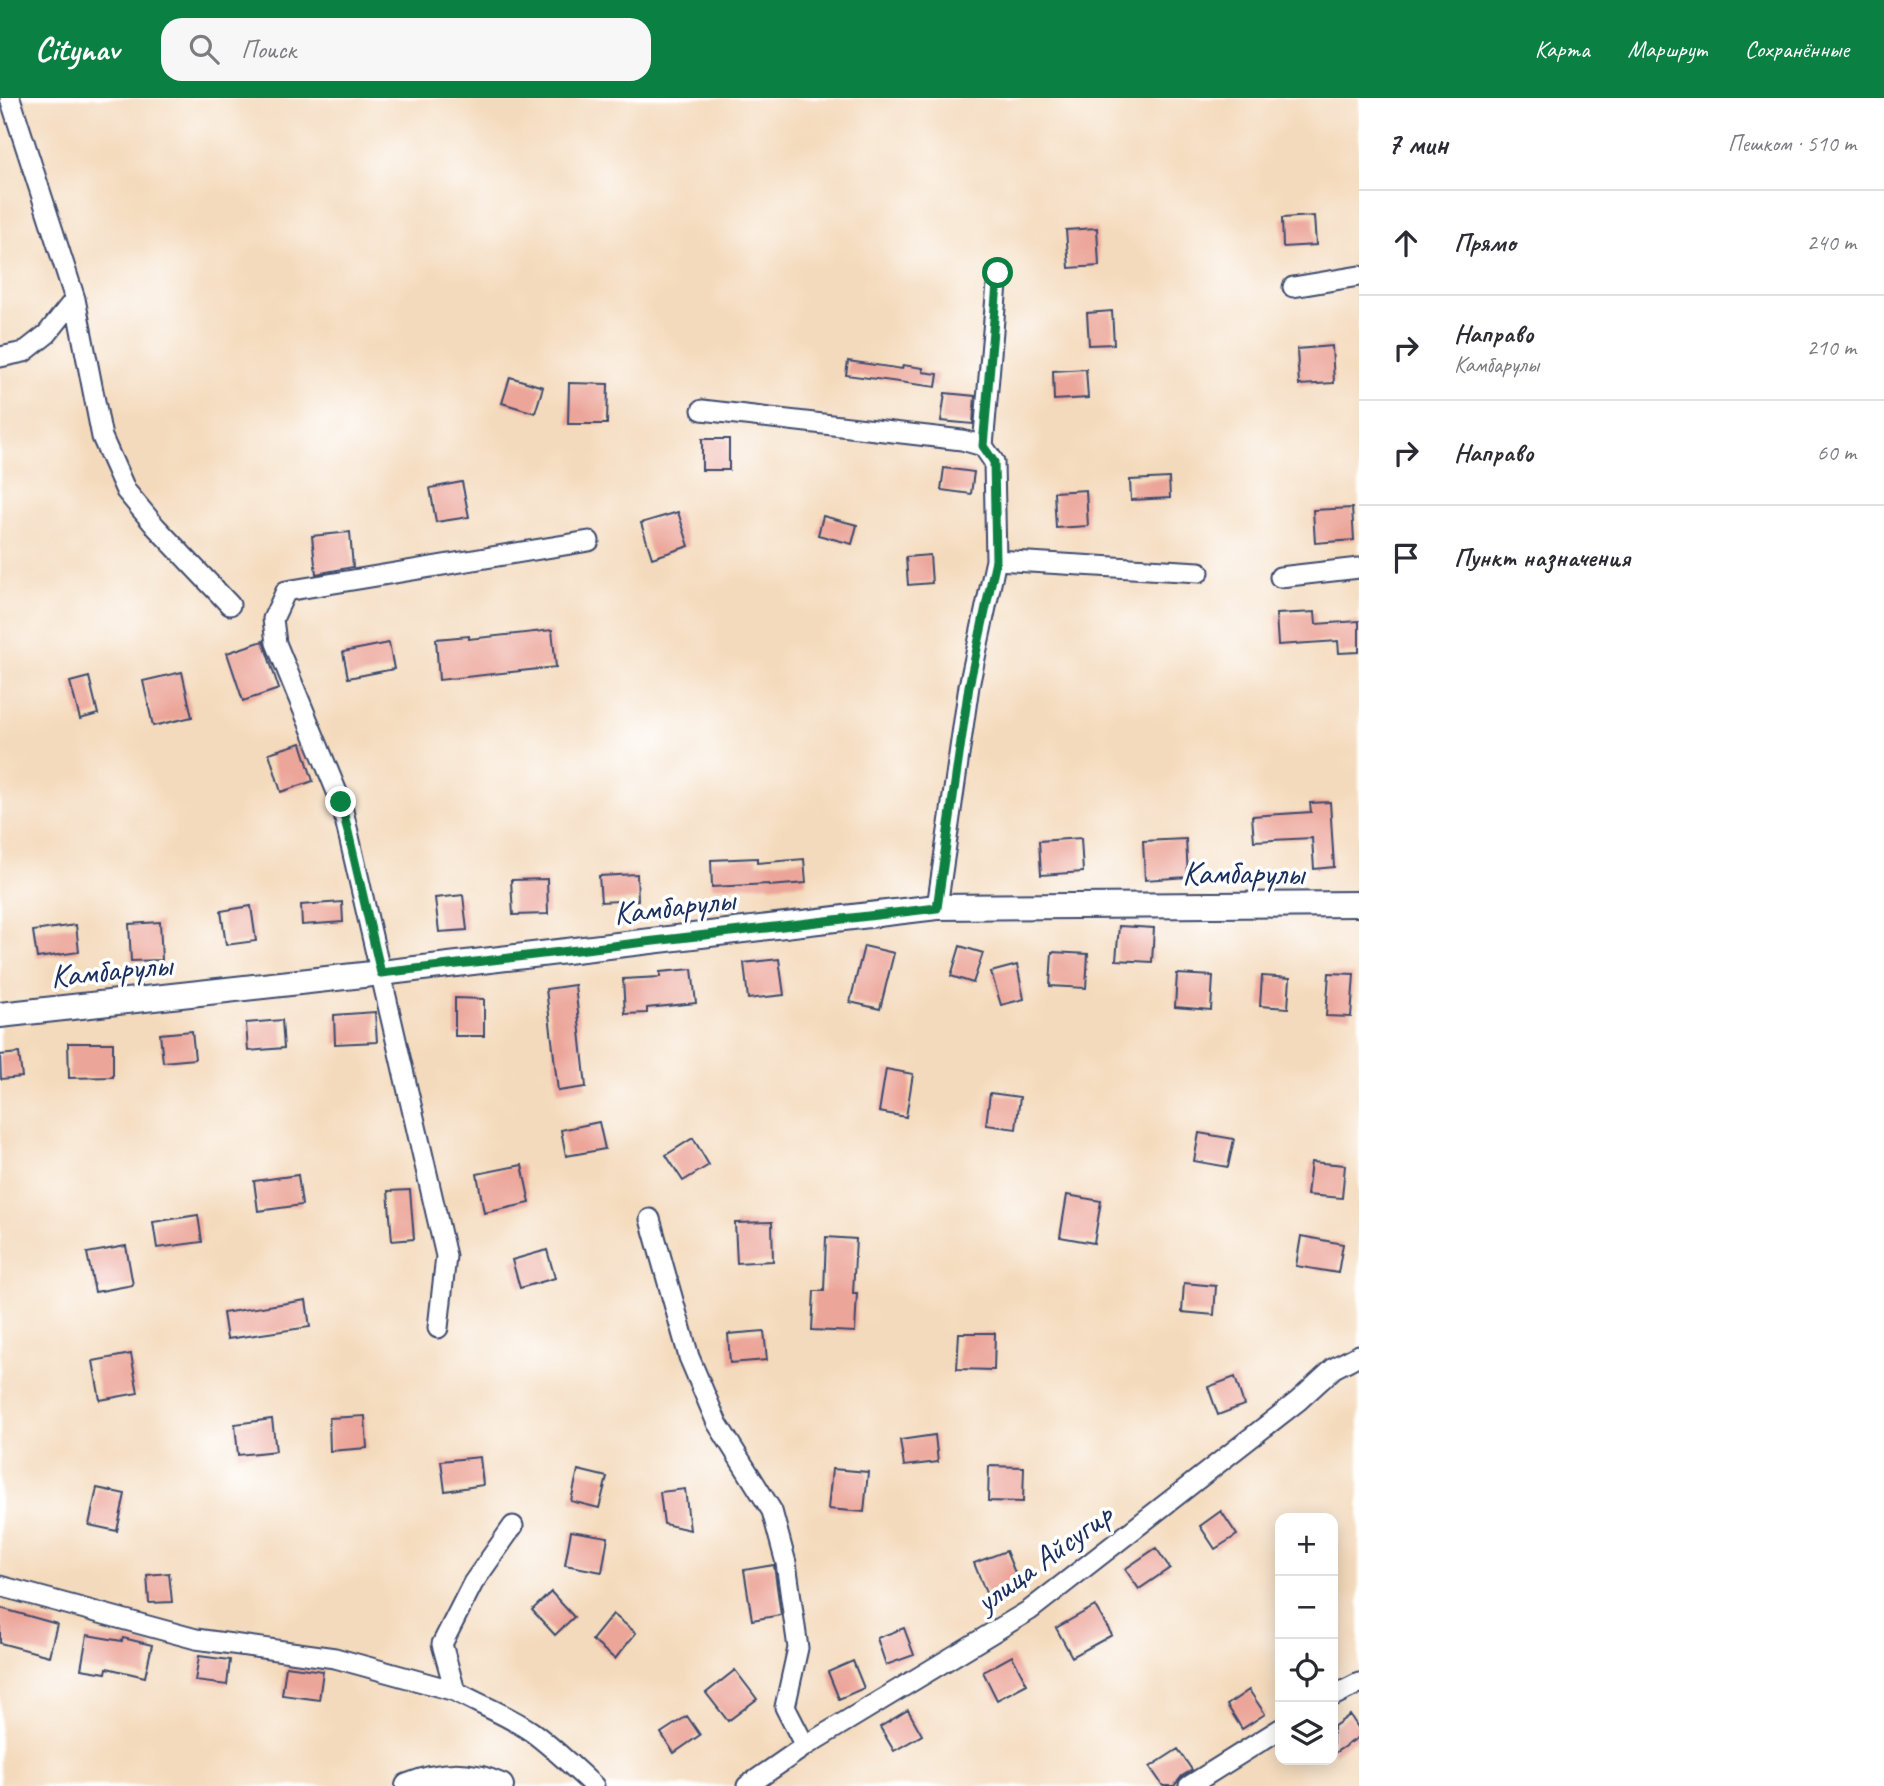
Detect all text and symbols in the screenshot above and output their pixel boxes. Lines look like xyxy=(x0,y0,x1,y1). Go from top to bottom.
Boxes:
search box xyxy=(161,18,651,81)
text: Citynav xyxy=(35,28,119,70)
icon: search xyxy=(185,30,223,68)
text: Поиск xyxy=(241,33,296,66)
text: Карта xyxy=(1535,34,1590,64)
text: Маршрут xyxy=(1628,34,1707,64)
text: Сохранённые xyxy=(1745,34,1849,64)
text: 7 мин xyxy=(1387,125,1448,163)
text: Пешком · 510 m xyxy=(1728,129,1856,158)
icon: ahead xyxy=(1387,224,1425,262)
text: Прямо xyxy=(1454,226,1516,259)
text: 240 m xyxy=(1807,228,1856,257)
route start xyxy=(982,257,1013,288)
text: Направо xyxy=(1454,317,1533,350)
icon: right xyxy=(1387,329,1425,367)
text: 210 m xyxy=(1807,333,1856,362)
text: Камбарулы xyxy=(1454,350,1539,379)
icon: right xyxy=(1387,434,1425,472)
text: Направо xyxy=(1454,436,1533,469)
text: 60 m xyxy=(1817,438,1856,467)
icon: arrive xyxy=(1387,539,1425,577)
text: Пункт назначения xyxy=(1454,541,1630,574)
route end xyxy=(325,786,356,817)
street label: Камбарулы xyxy=(1182,852,1306,894)
street label: Камбарулы xyxy=(611,877,740,934)
street label: Камбарулы xyxy=(48,942,176,997)
street label: улица Айсугир xyxy=(965,1492,1123,1623)
map controls xyxy=(1275,1513,1338,1765)
button: + xyxy=(1275,1513,1338,1576)
button: − xyxy=(1275,1576,1338,1639)
button: locate xyxy=(1275,1639,1338,1702)
button: layers xyxy=(1275,1702,1338,1765)

